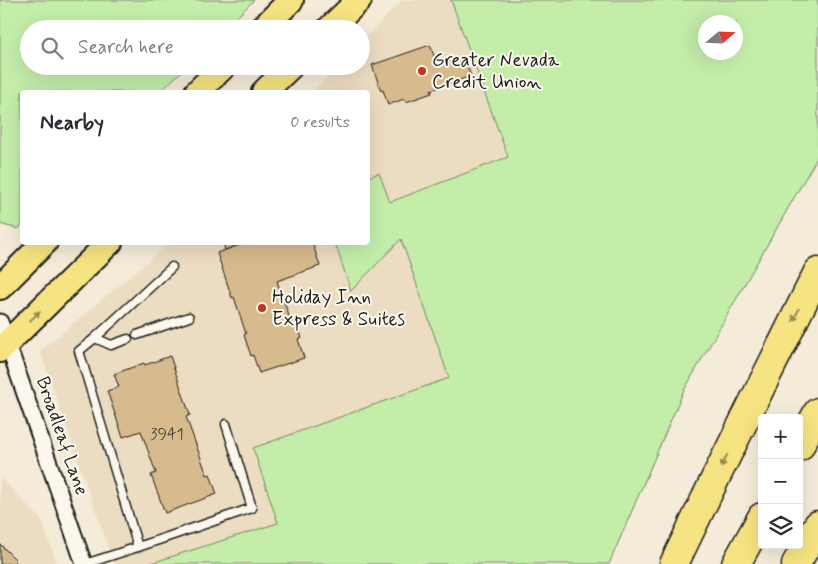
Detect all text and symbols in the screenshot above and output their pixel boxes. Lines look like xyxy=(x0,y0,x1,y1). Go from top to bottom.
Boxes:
north arrow xyxy=(698,15,743,60)
search box xyxy=(20,20,370,75)
icon: search xyxy=(38,34,66,62)
text: Search here xyxy=(78,35,174,60)
place label: Greater Nevada Credit Union xyxy=(432,48,560,95)
marker: Greater Nevada Credit Union xyxy=(416,65,428,77)
text: Nearby xyxy=(40,109,104,137)
text: 0 results xyxy=(290,112,350,133)
place label: Holiday Inn Express & Suites xyxy=(272,285,405,332)
marker: Holiday Inn Express & Suites xyxy=(256,302,268,314)
one-way arrow xyxy=(792,308,800,323)
one-way arrow xyxy=(29,310,41,322)
street label: Broadleaf Lane xyxy=(30,373,94,499)
map controls xyxy=(758,414,803,549)
button: + xyxy=(758,414,803,459)
house number: 3941 xyxy=(150,424,184,445)
one-way arrow xyxy=(720,454,728,468)
button: − xyxy=(758,459,803,504)
button: layers xyxy=(758,504,803,549)

